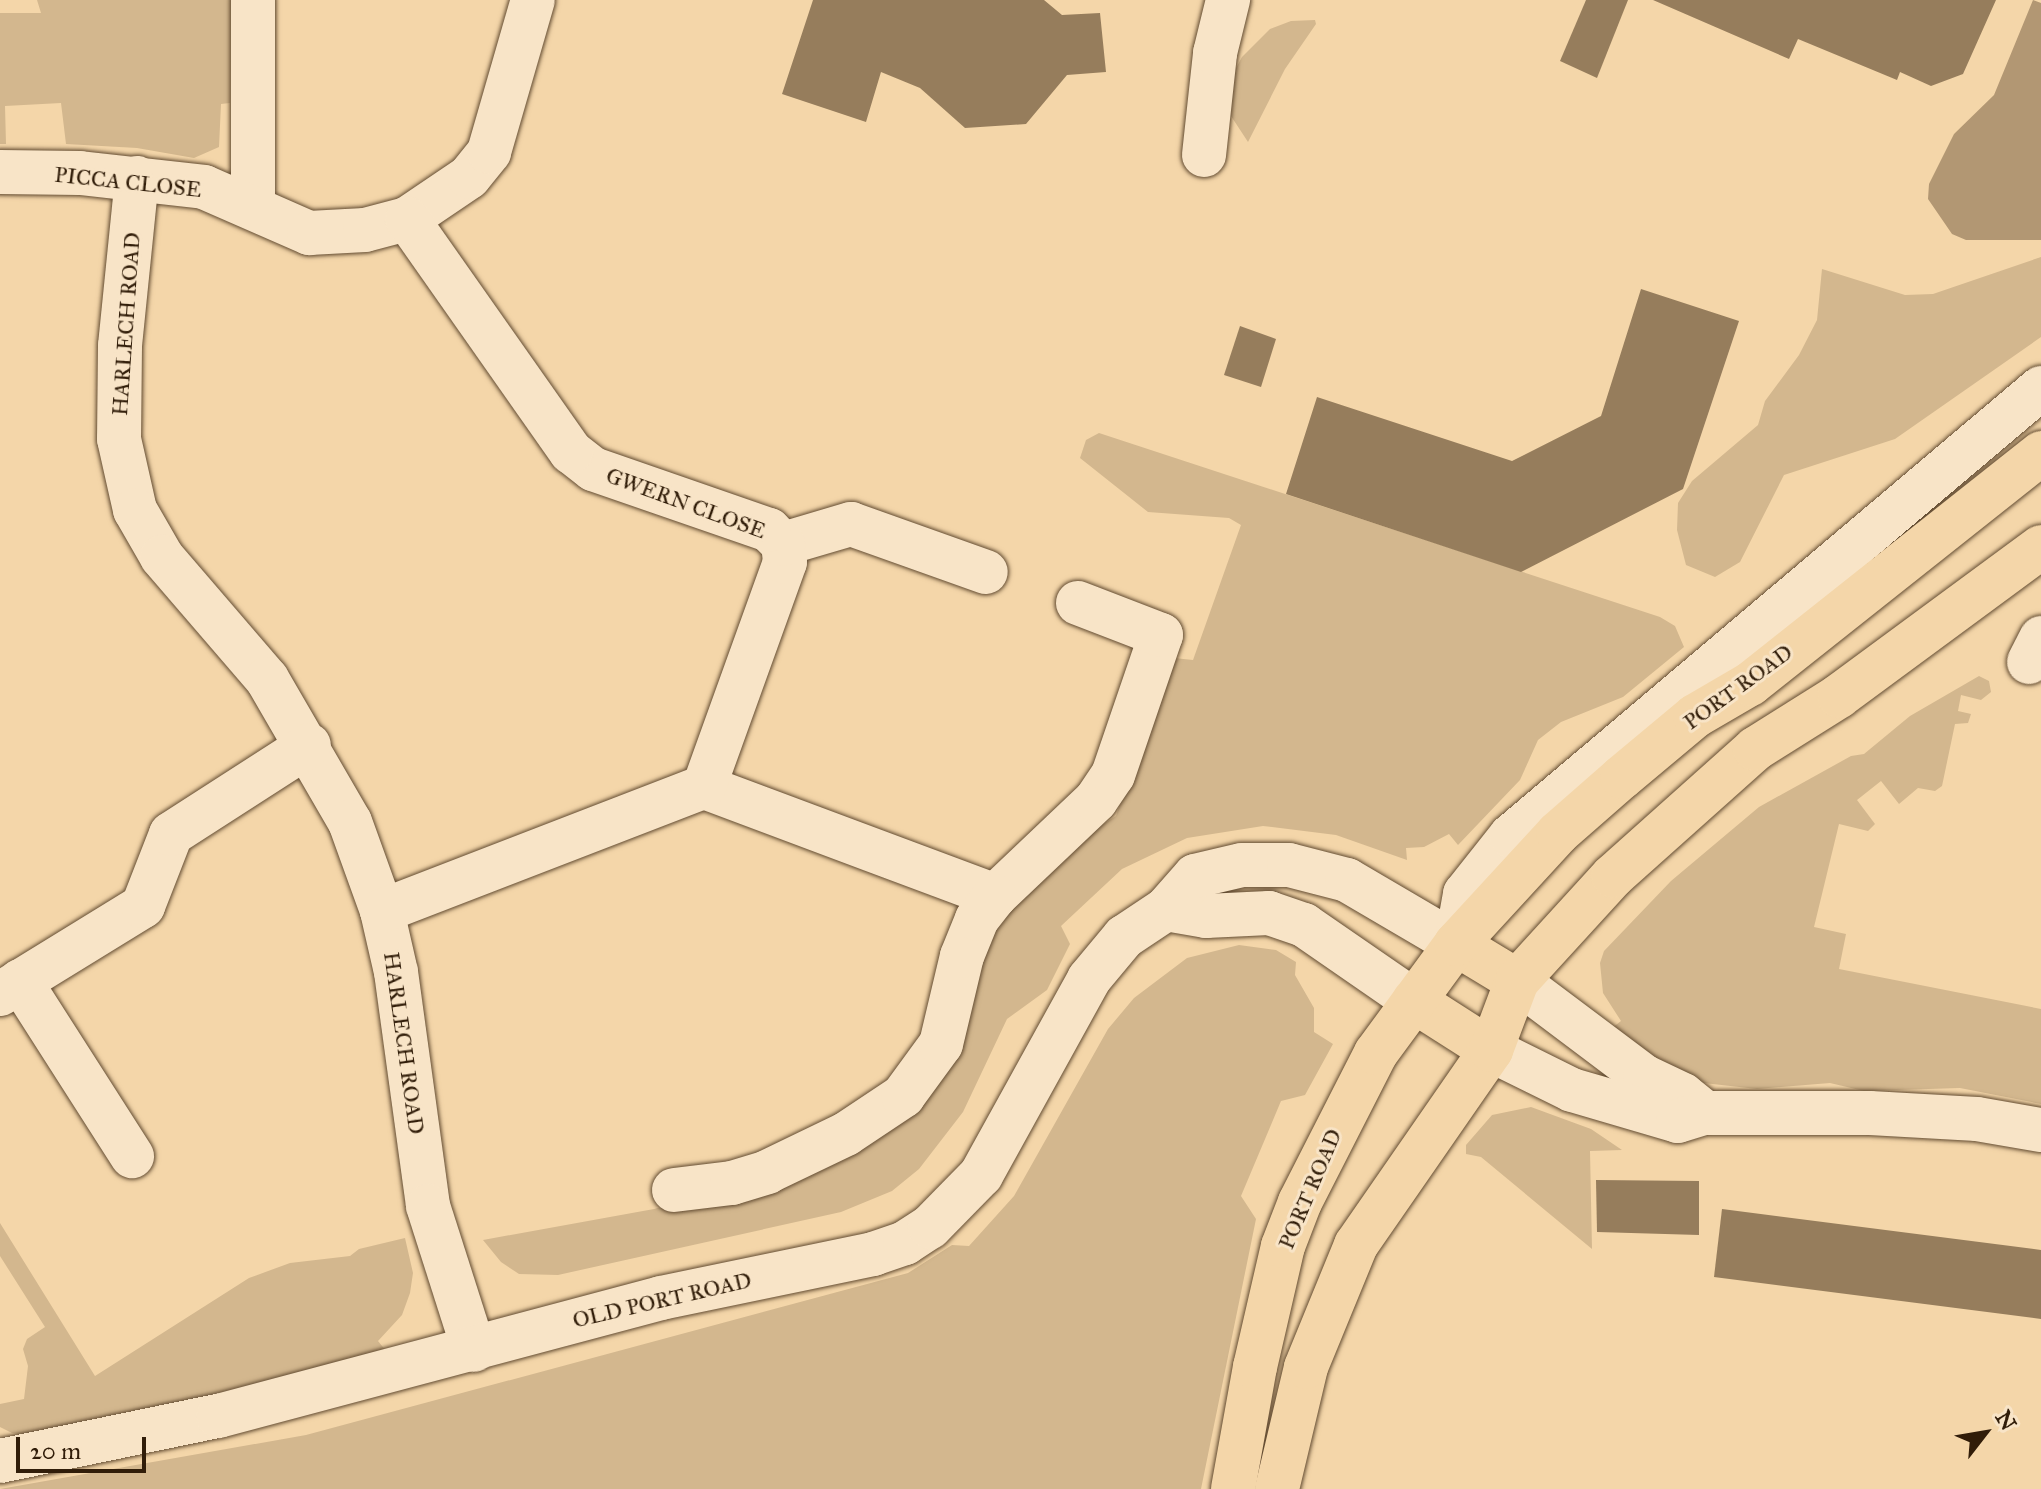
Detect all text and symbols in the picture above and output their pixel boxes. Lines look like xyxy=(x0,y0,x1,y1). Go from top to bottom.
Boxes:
street label: PICCA CLOSE xyxy=(53,161,203,203)
street label: HARLECH ROAD xyxy=(106,231,146,417)
street label: GWERN CLOSE xyxy=(603,462,769,544)
street label: PORT ROAD xyxy=(1679,639,1797,735)
street label: HARLECH ROAD xyxy=(378,950,430,1136)
street label: PORT ROAD xyxy=(1273,1125,1347,1253)
street label: OLD PORT ROAD xyxy=(570,1267,754,1333)
north arrow xyxy=(1945,1393,2025,1473)
text: N xyxy=(1990,1405,2022,1435)
scale bar xyxy=(20,1421,150,1471)
text: 20 m xyxy=(30,1436,81,1466)

